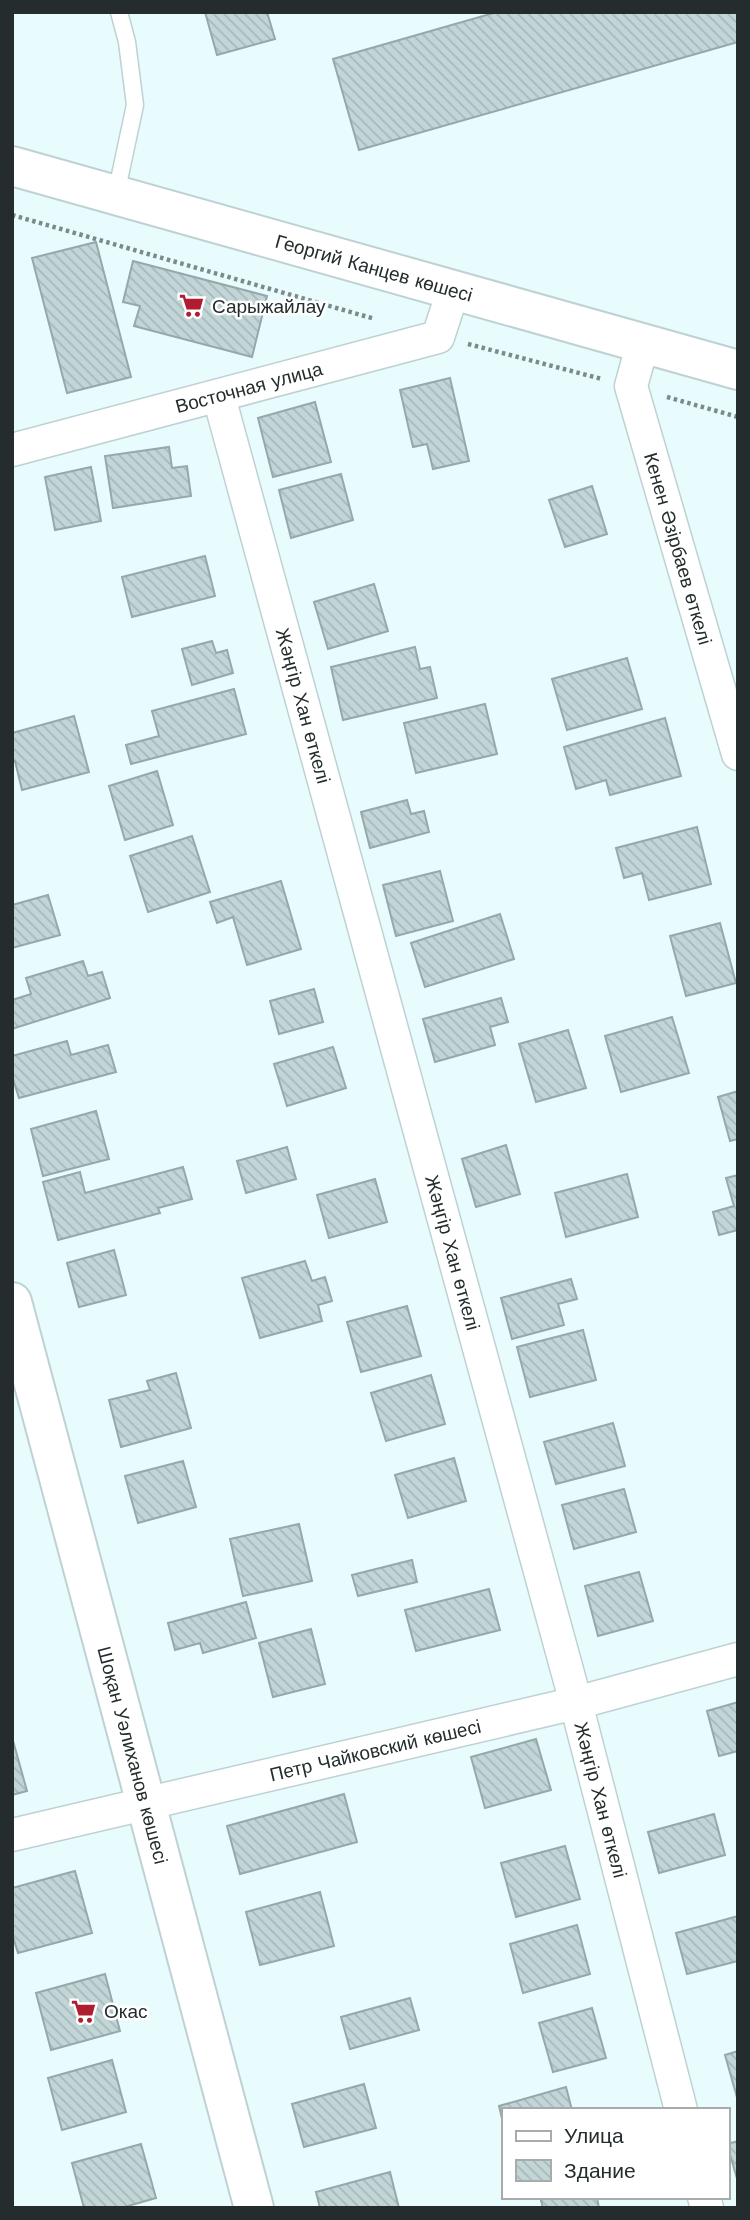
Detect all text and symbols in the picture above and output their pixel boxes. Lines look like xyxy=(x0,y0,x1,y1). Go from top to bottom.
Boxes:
street label: Георгий Канцев көшесі xyxy=(273,229,475,306)
supermarket icon: Сарыжайлау xyxy=(178,292,206,320)
place label: Сарыжайлау xyxy=(212,295,326,318)
street label: Восточная улица xyxy=(173,357,325,418)
street label: Кенен Әзірбаев өткелі xyxy=(639,450,717,647)
street label: Жәңгір Хан өткелі xyxy=(271,625,336,786)
street label: Жәңгір Хан өткелі xyxy=(421,1172,485,1333)
street label: Шоқан Уәлиханов көшесі xyxy=(93,1644,173,1866)
street label: Петр Чайковский көшесі xyxy=(267,1714,483,1786)
street label: Жәңгір Хан өткелі xyxy=(570,1719,632,1880)
supermarket icon: Окас xyxy=(70,1997,98,2025)
place label: Окас xyxy=(104,2000,148,2023)
legend xyxy=(502,2108,729,2199)
text: Улица xyxy=(564,2123,624,2148)
text: Здание xyxy=(564,2158,636,2183)

